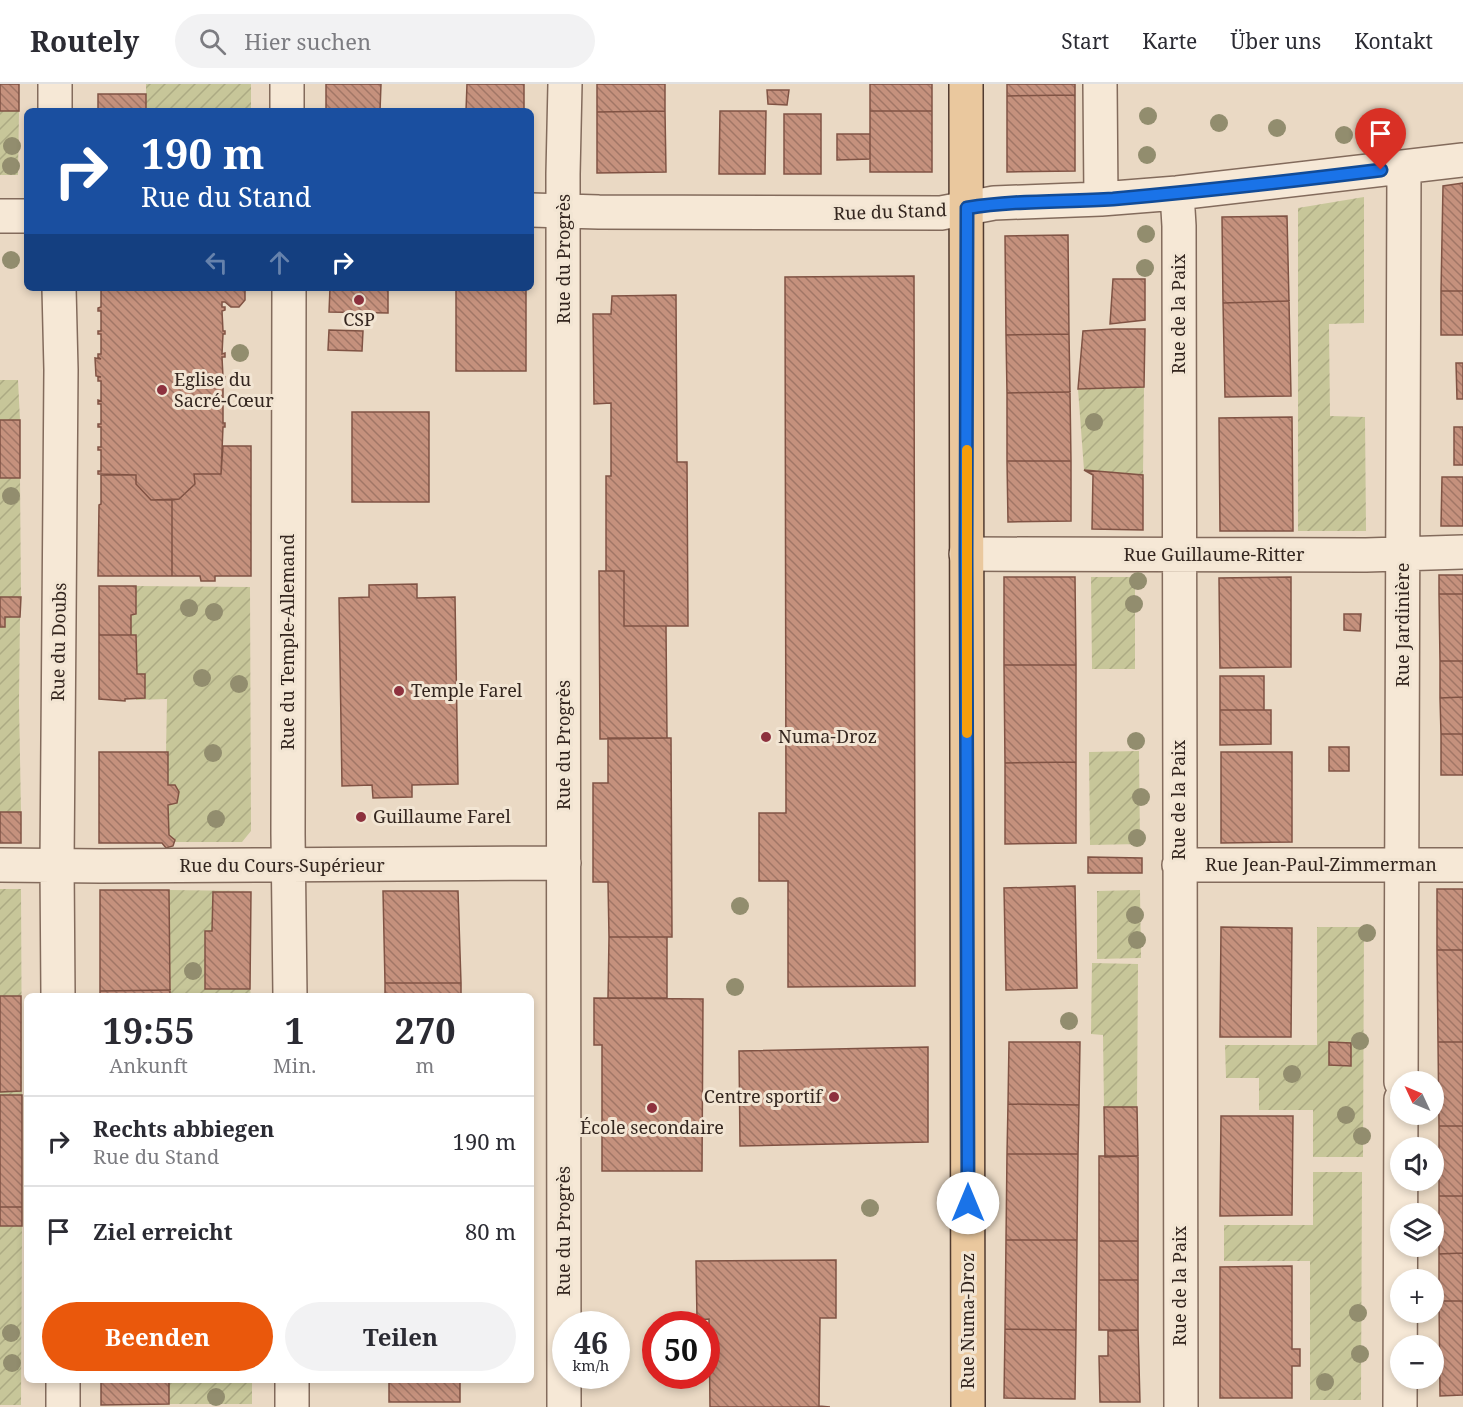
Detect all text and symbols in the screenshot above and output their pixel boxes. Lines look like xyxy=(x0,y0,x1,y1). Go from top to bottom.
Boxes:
search box xyxy=(175,14,595,68)
text: Routely xyxy=(30,22,139,60)
icon: search xyxy=(196,25,229,58)
text: Hier suchen xyxy=(244,26,371,56)
text: Start xyxy=(1061,27,1109,55)
text: Karte xyxy=(1142,27,1197,55)
text: Über uns xyxy=(1230,27,1321,55)
text: Kontakt xyxy=(1354,27,1433,55)
pin xyxy=(1355,108,1406,170)
icon: arrive xyxy=(1364,117,1397,150)
text: 190 m xyxy=(141,124,265,181)
icon: right xyxy=(42,132,120,210)
text: Rue du Stand xyxy=(141,178,311,215)
street label: Rue du Progrès xyxy=(551,194,575,324)
street label: Rue du Stand xyxy=(833,197,947,225)
icon: left xyxy=(200,246,233,279)
icon: ahead xyxy=(263,246,296,279)
icon: right xyxy=(326,246,359,279)
street label: Rue de la Paix xyxy=(1166,253,1190,374)
marker: CSP xyxy=(352,293,366,307)
place label: CSP xyxy=(343,307,375,331)
place label: Eglise du Sacré-Cœur xyxy=(174,367,274,412)
marker: Eglise du Sacré-Cœur xyxy=(155,383,169,397)
street label: Rue du Temple-Allemand xyxy=(275,534,299,750)
street label: Rue Guillaume-Ritter xyxy=(1124,542,1305,566)
street label: Rue Jardinière xyxy=(1390,563,1414,687)
street label: Rue du Doubs xyxy=(45,582,71,702)
place label: Temple Farel xyxy=(411,678,523,702)
street label: Rue du Progrès xyxy=(551,680,575,810)
marker: Temple Farel xyxy=(392,684,406,698)
place label: Numa-Droz xyxy=(778,724,877,748)
marker: Numa-Droz xyxy=(759,730,773,744)
street label: Rue de la Paix xyxy=(1166,739,1190,860)
place label: Guillaume Farel xyxy=(373,804,511,828)
marker: Guillaume Farel xyxy=(354,810,368,824)
street label: Rue Jean-Paul-Zimmerman xyxy=(1205,852,1437,876)
street label: Rue du Cours-Supérieur xyxy=(179,853,385,877)
text: 19:55 xyxy=(102,1006,195,1055)
text: 1 xyxy=(284,1006,305,1055)
text: 270 xyxy=(395,1006,456,1055)
text: Ankunft xyxy=(109,1052,188,1079)
text: Min. xyxy=(273,1052,316,1079)
text: m xyxy=(416,1052,435,1079)
north arrow xyxy=(1390,1071,1444,1125)
map controls xyxy=(1390,1071,1444,1389)
place label: Centre sportif xyxy=(704,1084,823,1108)
marker: Centre sportif xyxy=(827,1090,841,1104)
marker: École secondaire xyxy=(645,1101,659,1115)
text: Rechts abbiegen xyxy=(93,1113,274,1143)
place label: École secondaire xyxy=(580,1115,724,1139)
icon: right xyxy=(42,1125,75,1158)
text: 190 m xyxy=(453,1126,516,1156)
button: sound xyxy=(1390,1137,1444,1191)
text: Rue du Stand xyxy=(93,1143,219,1170)
street label: Rue du Progrès xyxy=(551,1166,575,1296)
position arrow xyxy=(936,1171,1000,1235)
button: layers xyxy=(1390,1203,1444,1257)
icon: arrive xyxy=(42,1215,75,1248)
text: Ziel erreicht xyxy=(93,1216,233,1246)
text: 80 m xyxy=(465,1216,516,1246)
street label: Rue de la Paix xyxy=(1167,1225,1191,1346)
street label: Rue Numa-Droz xyxy=(955,1253,979,1389)
button: + xyxy=(1390,1269,1444,1323)
button: Beenden xyxy=(42,1302,273,1371)
button: Teilen xyxy=(285,1302,516,1371)
speed limit sign: 50 xyxy=(642,1311,720,1389)
text: 46 xyxy=(574,1322,608,1363)
button: − xyxy=(1390,1335,1444,1389)
text: km/h xyxy=(573,1355,609,1375)

